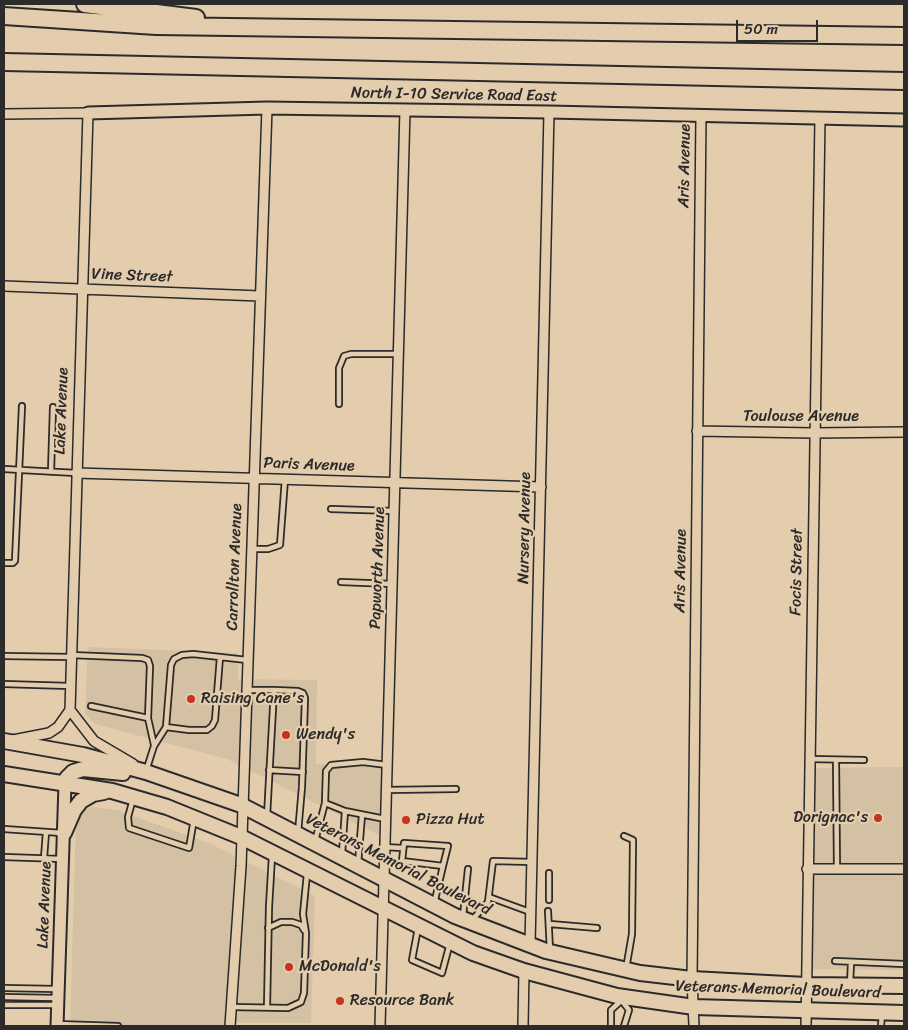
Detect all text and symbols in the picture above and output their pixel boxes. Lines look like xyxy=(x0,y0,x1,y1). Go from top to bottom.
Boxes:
scale bar xyxy=(738,10,820,42)
text: 50 m xyxy=(744,16,778,42)
street label: North I-10 Service Road East xyxy=(351,84,557,106)
street label: Aris Avenue xyxy=(675,124,695,208)
street label: Vine Street xyxy=(91,265,173,287)
street label: Lake Avenue xyxy=(51,367,73,455)
street label: Toulouse Avenue xyxy=(743,407,859,427)
street label: Paris Avenue xyxy=(263,454,355,476)
street label: Nursery Avenue xyxy=(514,472,536,584)
street label: Carrollton Avenue xyxy=(223,503,247,631)
street label: Papworth Avenue xyxy=(366,506,390,630)
street label: Focis Street xyxy=(787,528,807,616)
street label: Aris Avenue xyxy=(671,529,691,613)
place label: Raising Cane's xyxy=(201,689,304,709)
marker: Raising Cane's xyxy=(185,693,197,705)
place label: Wendy's xyxy=(296,725,355,745)
marker: Wendy's xyxy=(280,729,292,741)
place label: Dorignac's xyxy=(793,808,868,828)
street label: Veterans Memorial Boulevard xyxy=(302,810,494,920)
place label: Pizza Hut xyxy=(416,810,484,830)
marker: Dorignac's xyxy=(872,812,884,824)
marker: Pizza Hut xyxy=(400,814,412,826)
street label: Lake Avenue xyxy=(34,861,56,949)
place label: McDonald's xyxy=(299,957,381,977)
marker: McDonald's xyxy=(283,961,295,973)
street label: Veterans Memorial Boulevard xyxy=(675,977,881,1003)
place label: Resource Bank xyxy=(350,991,454,1011)
marker: Resource Bank xyxy=(334,995,346,1007)

